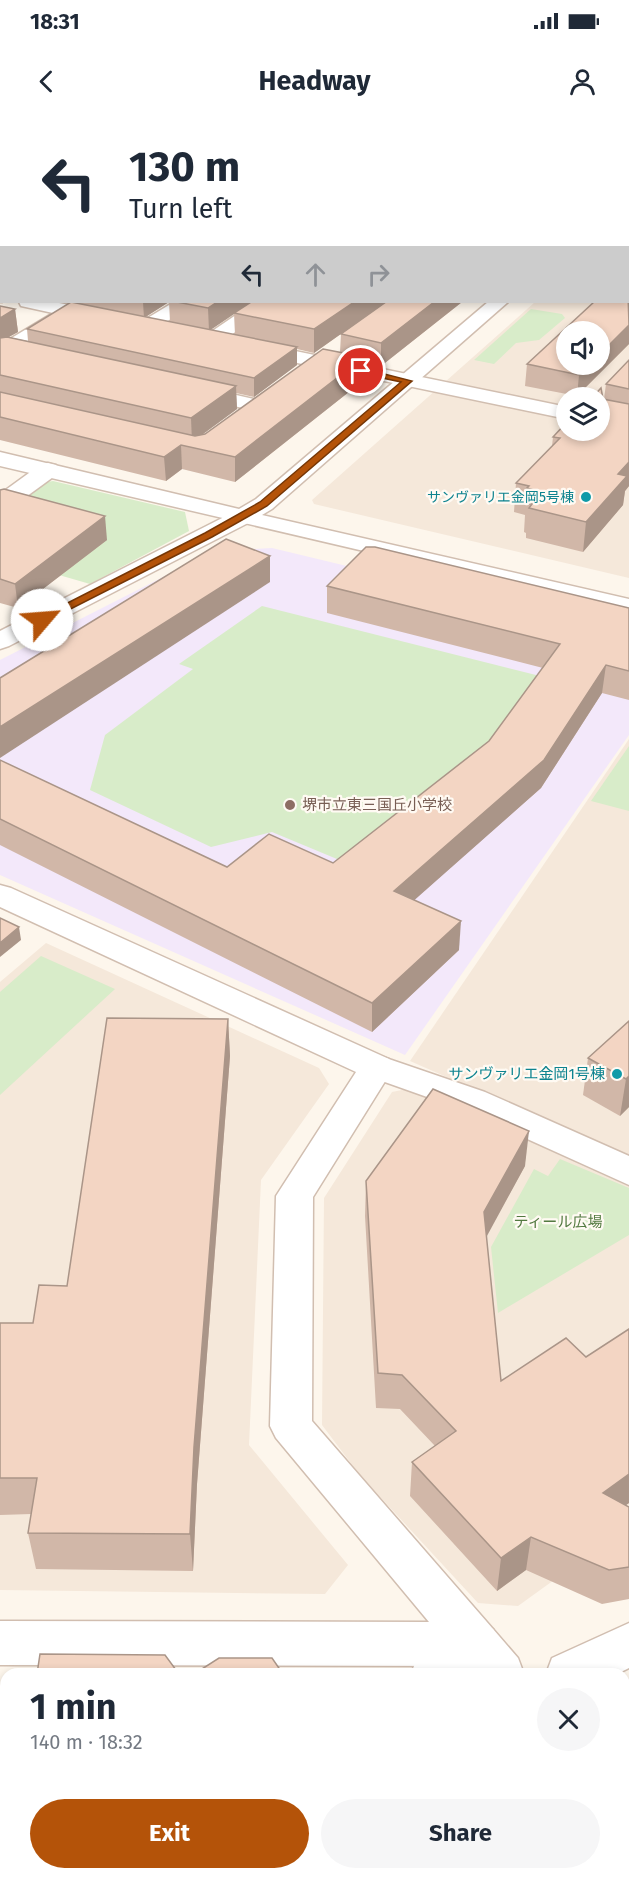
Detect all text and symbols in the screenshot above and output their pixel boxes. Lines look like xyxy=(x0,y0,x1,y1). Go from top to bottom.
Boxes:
text: 18:31 xyxy=(30,8,80,35)
icon: back xyxy=(30,65,63,98)
text: Headway xyxy=(259,65,370,97)
icon: person xyxy=(566,65,599,98)
text: 130 m xyxy=(129,142,240,192)
icon: left xyxy=(30,144,108,222)
text: Turn left xyxy=(129,193,232,225)
icon: left xyxy=(236,258,269,291)
icon: ahead xyxy=(299,258,332,291)
icon: right xyxy=(362,258,395,291)
map controls xyxy=(556,321,610,441)
button: sound xyxy=(556,321,610,375)
pin xyxy=(335,345,386,396)
icon: arrive xyxy=(344,354,377,387)
button: layers xyxy=(556,387,610,441)
place label: サンヴァリエ金岡5号棟 xyxy=(427,489,574,506)
marker: サンヴァリエ金岡5号棟 xyxy=(579,490,593,504)
position arrow xyxy=(10,588,74,652)
place label: 堺市立東三国丘小学校 xyxy=(302,796,452,814)
marker: 堺市立東三国丘小学校 xyxy=(283,798,297,812)
place label: サンヴァリエ金岡1号棟 xyxy=(449,1065,605,1083)
marker: サンヴァリエ金岡1号棟 xyxy=(610,1067,624,1081)
park label: ティール広場 xyxy=(513,1213,603,1231)
text: 1 min xyxy=(30,1685,117,1729)
button: close xyxy=(537,1688,600,1751)
text: 140 m · 18:32 xyxy=(30,1730,143,1754)
button: Exit xyxy=(30,1799,309,1868)
button: Share xyxy=(321,1799,600,1868)

